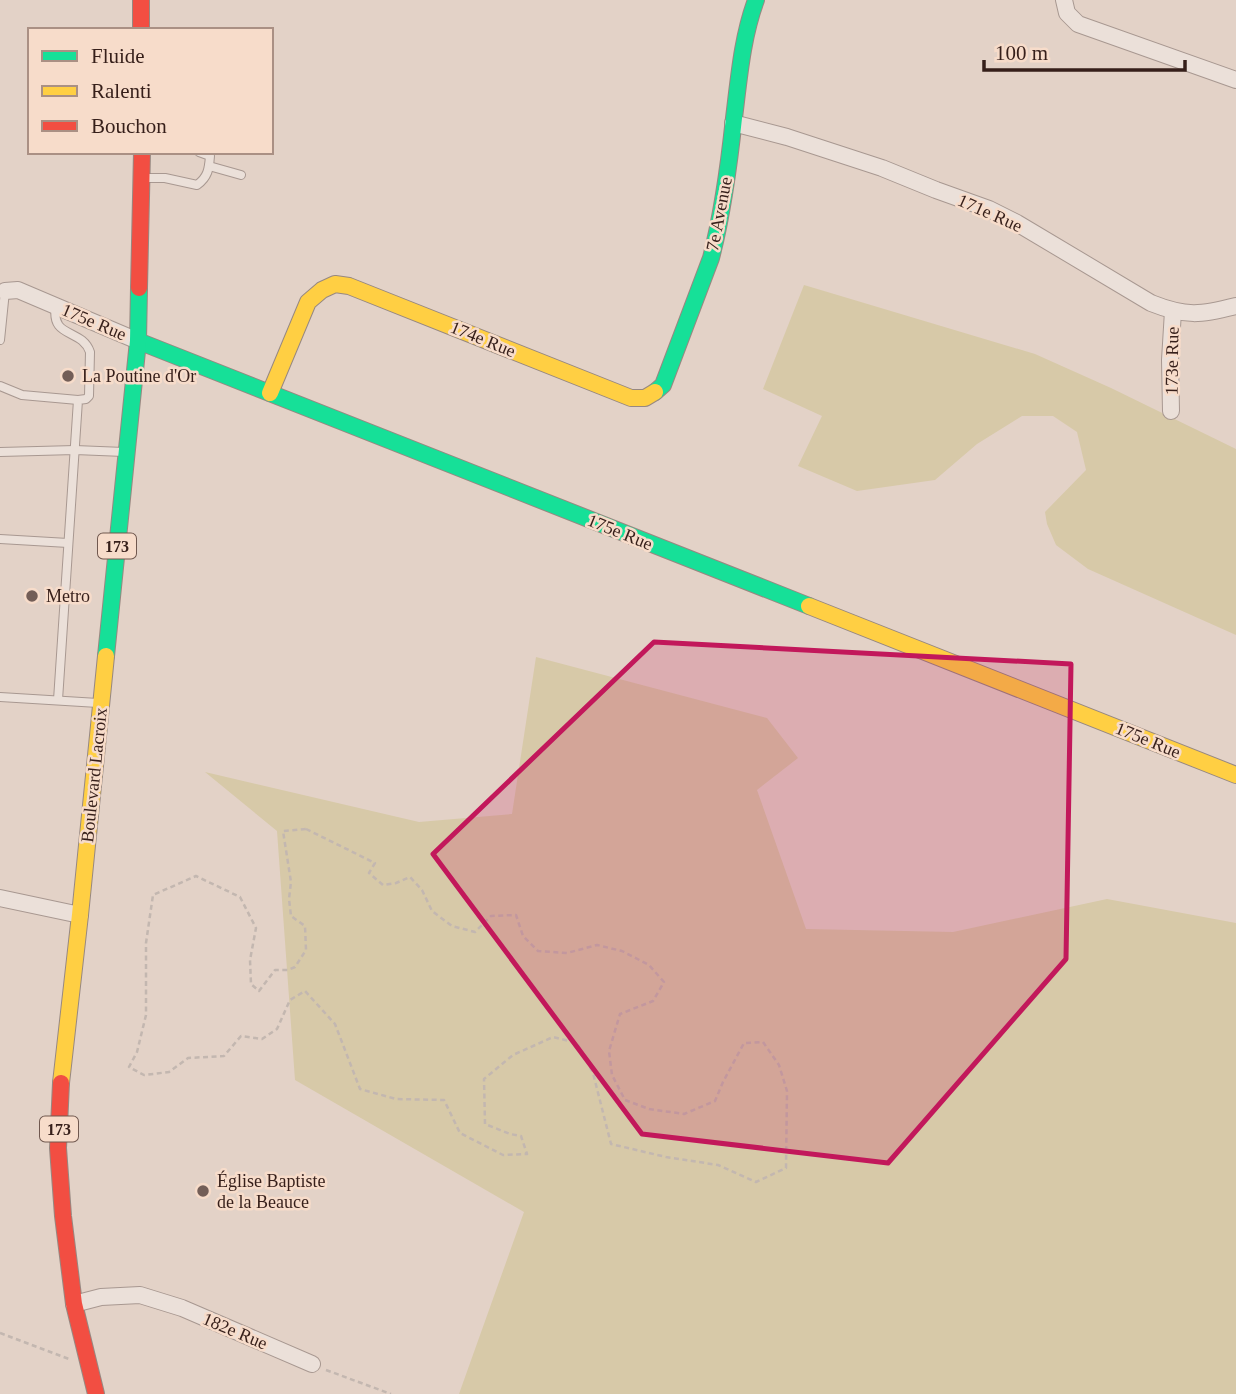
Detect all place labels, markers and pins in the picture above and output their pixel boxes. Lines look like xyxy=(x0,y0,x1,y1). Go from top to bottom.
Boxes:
place label: La Poutine d'Or xyxy=(82,366,196,386)
marker: La Poutine d'Or xyxy=(60,368,76,384)
place label: Metro xyxy=(46,586,90,606)
marker: Metro xyxy=(24,588,40,604)
place label: Église Baptiste de la Beauce xyxy=(217,1170,325,1212)
marker: Église Baptiste de la Beauce xyxy=(195,1183,211,1199)

